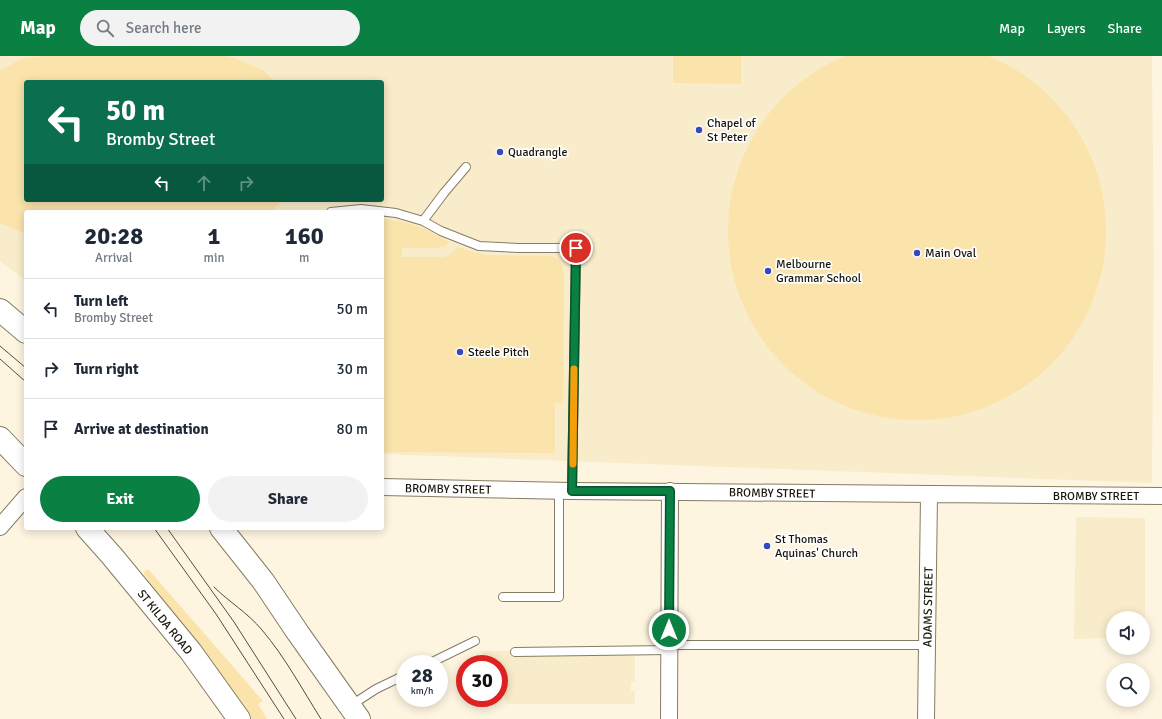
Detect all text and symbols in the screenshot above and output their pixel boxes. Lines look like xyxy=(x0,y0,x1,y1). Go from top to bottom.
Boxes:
search box xyxy=(80,10,360,46)
text: Map xyxy=(20,16,56,40)
icon: search xyxy=(94,17,116,39)
text: Search here xyxy=(126,19,201,37)
text: Map xyxy=(999,20,1025,37)
text: Layers xyxy=(1047,20,1086,37)
text: Share xyxy=(1108,20,1142,37)
text: 50 m xyxy=(106,94,165,128)
icon: left xyxy=(40,96,92,148)
place label: Chapel of St Peter xyxy=(707,116,757,145)
marker: Chapel of St Peter xyxy=(694,125,704,135)
text: Bromby Street xyxy=(106,128,215,150)
place label: Quadrangle xyxy=(508,145,567,160)
marker: Quadrangle xyxy=(495,147,505,157)
icon: left xyxy=(151,172,173,194)
icon: ahead xyxy=(193,172,215,194)
icon: right xyxy=(235,172,257,194)
text: 20:28 xyxy=(84,221,143,251)
text: 1 xyxy=(208,221,220,251)
text: 160 xyxy=(285,221,324,251)
pin xyxy=(559,231,593,265)
icon: arrive xyxy=(565,237,587,259)
place label: Main Oval xyxy=(925,246,977,261)
marker: Main Oval xyxy=(912,248,922,258)
text: Arrival xyxy=(95,250,132,266)
text: min xyxy=(204,250,225,266)
text: m xyxy=(299,250,309,266)
place label: Melbourne Grammar School xyxy=(776,257,862,286)
marker: Melbourne Grammar School xyxy=(763,266,773,276)
text: Turn left xyxy=(74,292,128,310)
icon: left xyxy=(40,298,62,320)
text: 50 m xyxy=(337,300,368,318)
text: Bromby Street xyxy=(74,310,153,326)
place label: Steele Pitch xyxy=(468,345,529,360)
marker: Steele Pitch xyxy=(455,347,465,357)
icon: right xyxy=(40,358,62,380)
text: Turn right xyxy=(74,360,139,378)
text: 30 m xyxy=(337,360,368,378)
icon: arrive xyxy=(40,418,62,440)
text: Arrive at destination xyxy=(74,420,209,438)
text: 80 m xyxy=(337,420,368,438)
button: Exit xyxy=(40,476,200,522)
button: Share xyxy=(208,476,368,522)
street label: BROMBY STREET xyxy=(405,481,491,498)
street label: BROMBY STREET xyxy=(729,485,815,502)
street label: BROMBY STREET xyxy=(1053,489,1139,504)
place label: St Thomas Aquinas' Church xyxy=(775,532,858,561)
marker: St Thomas Aquinas' Church xyxy=(762,541,772,551)
street label: ADAMS STREET xyxy=(920,567,937,647)
street label: ST KILDA ROAD xyxy=(134,587,195,658)
position arrow xyxy=(648,609,690,651)
map controls xyxy=(1106,611,1150,707)
button: sound xyxy=(1106,611,1150,655)
speed limit sign: 30 xyxy=(456,655,508,707)
text: 28 xyxy=(411,663,433,688)
button: search xyxy=(1106,663,1150,707)
text: km/h xyxy=(411,685,433,697)

